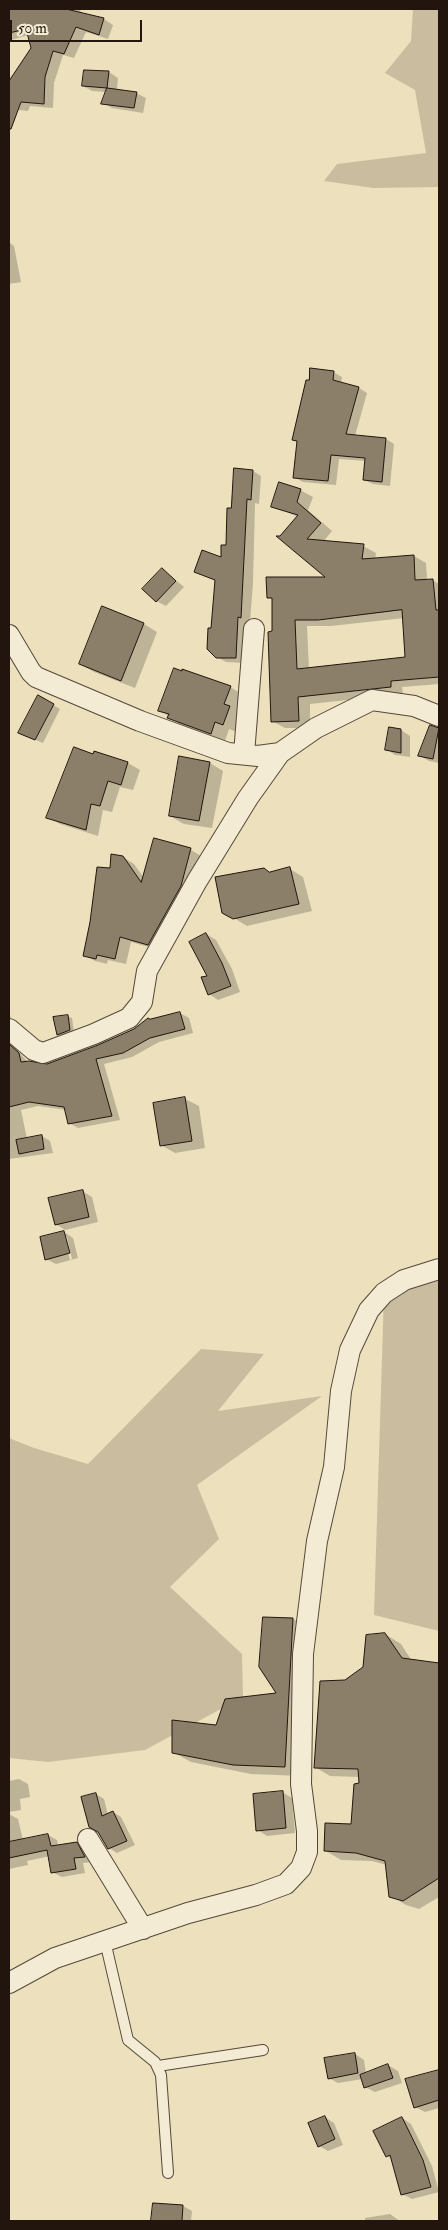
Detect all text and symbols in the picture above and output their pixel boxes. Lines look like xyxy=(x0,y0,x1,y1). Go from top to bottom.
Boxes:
scale bar xyxy=(12,10,145,42)
text: 50 m xyxy=(18,19,47,38)

